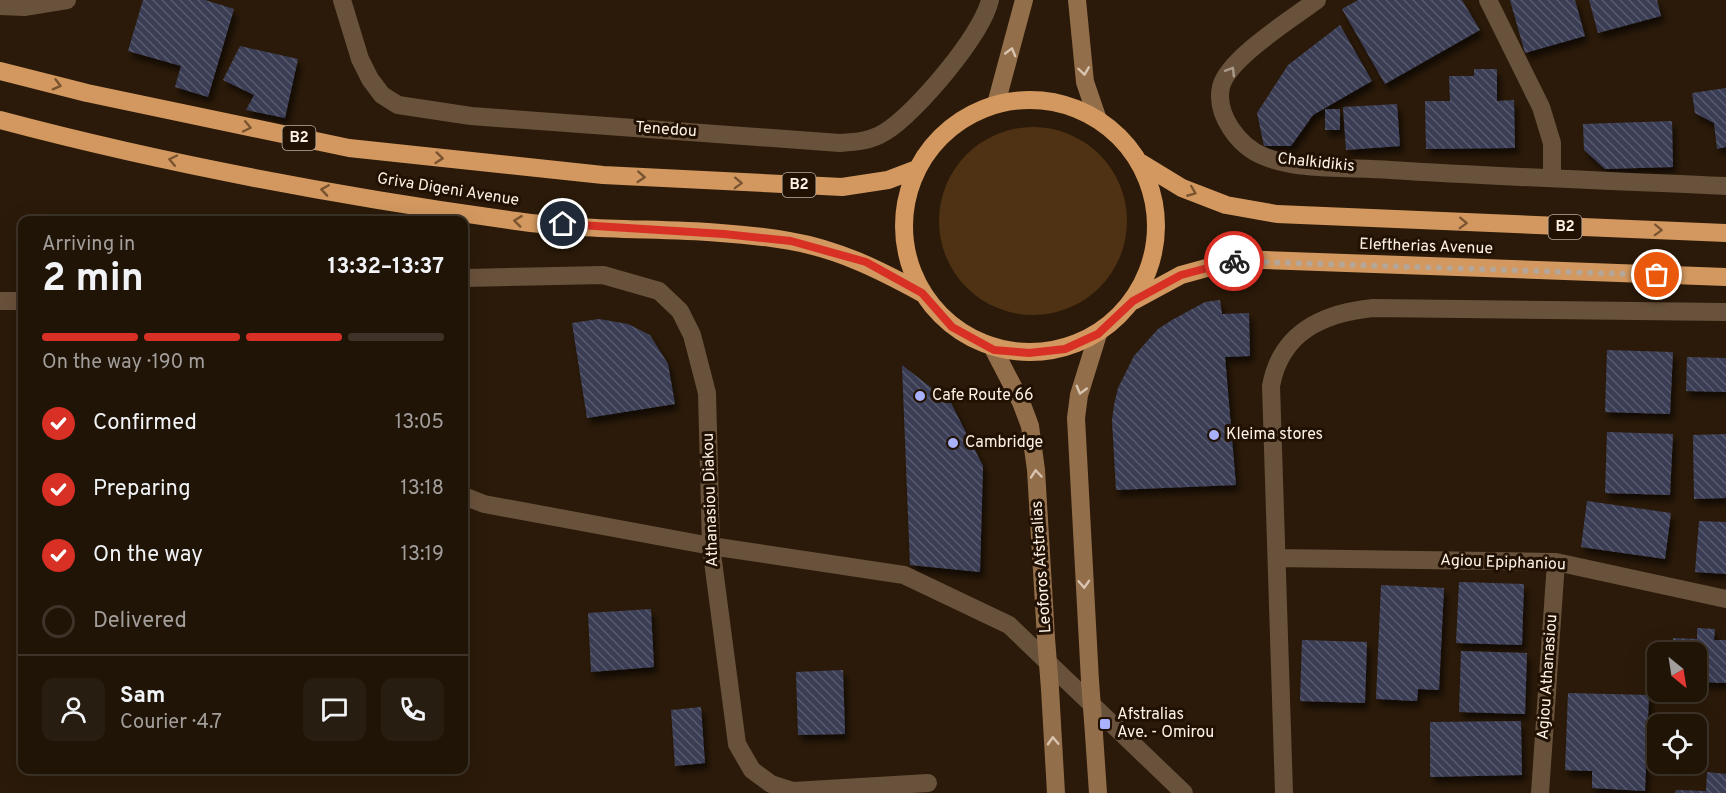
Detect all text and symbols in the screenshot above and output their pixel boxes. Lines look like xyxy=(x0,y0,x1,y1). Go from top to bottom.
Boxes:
one-way arrow xyxy=(1004,47,1016,58)
one-way arrow xyxy=(1077,67,1089,76)
one-way arrow xyxy=(1223,67,1235,77)
one-way arrow xyxy=(51,78,61,91)
street label: Tenedou xyxy=(635,118,697,142)
one-way arrow xyxy=(242,120,252,133)
road number: B2 xyxy=(282,126,316,150)
street label: Chalkidikis xyxy=(1276,149,1356,177)
one-way arrow xyxy=(435,151,444,163)
one-way arrow xyxy=(168,154,178,167)
street label: Griva Digeni Avenue xyxy=(376,169,520,211)
one-way arrow xyxy=(637,171,646,184)
road number: B2 xyxy=(782,173,816,197)
one-way arrow xyxy=(733,176,742,189)
one-way arrow xyxy=(321,185,330,197)
one-way arrow xyxy=(1186,185,1197,197)
pin xyxy=(537,198,588,249)
icon: home xyxy=(546,207,579,240)
one-way arrow xyxy=(513,215,522,228)
road number: B2 xyxy=(1548,215,1582,239)
one-way arrow xyxy=(1458,217,1467,230)
one-way arrow xyxy=(1653,224,1662,237)
courier xyxy=(1204,231,1264,291)
text: Arriving in xyxy=(42,232,135,258)
street label: Eleftherias Avenue xyxy=(1359,235,1493,259)
icon: bike xyxy=(1218,245,1251,278)
pin xyxy=(1631,249,1682,300)
text: 13:32–13:37 xyxy=(327,254,444,281)
text: 2 min xyxy=(42,256,144,305)
icon: bag xyxy=(1640,258,1673,291)
text: On the way · 190 m xyxy=(42,350,205,376)
one-way arrow xyxy=(1075,385,1088,395)
place label: Cafe Route 66 xyxy=(932,386,1034,406)
marker: Cafe Route 66 xyxy=(913,389,927,403)
icon: check xyxy=(42,407,75,440)
text: Confirmed xyxy=(93,410,197,437)
text: 13:05 xyxy=(395,410,444,436)
place label: Kleima stores xyxy=(1226,425,1323,445)
marker: Kleima stores xyxy=(1207,428,1221,442)
street label: Athanasiou Diakou xyxy=(699,433,723,567)
place label: Cambridge xyxy=(965,433,1043,453)
marker: Cambridge xyxy=(946,436,960,450)
one-way arrow xyxy=(1030,470,1043,479)
icon: check xyxy=(42,473,75,506)
text: Preparing xyxy=(93,476,191,503)
text: 13:18 xyxy=(400,476,444,502)
street label: Leoforos Afstralias xyxy=(1027,500,1057,634)
icon: check xyxy=(42,539,75,572)
text: On the way xyxy=(93,542,203,569)
text: 13:19 xyxy=(401,542,444,568)
street label: Agiou Epiphaniou xyxy=(1440,551,1566,575)
one-way arrow xyxy=(1078,580,1091,589)
text: Delivered xyxy=(93,608,187,635)
street label: Agiou Athanasiou xyxy=(1534,613,1562,741)
north arrow xyxy=(1647,642,1707,702)
map controls xyxy=(1647,642,1707,774)
button: person xyxy=(42,678,105,741)
button: chat xyxy=(303,678,366,741)
button: phone xyxy=(381,678,444,741)
text: Sam xyxy=(120,683,165,710)
place label: Afstralias Ave. - Omirou xyxy=(1117,705,1214,743)
text: Courier · 4.7 xyxy=(120,710,222,736)
button: locate xyxy=(1647,714,1707,774)
marker: Afstralias Ave. - Omirou xyxy=(1098,717,1112,731)
one-way arrow xyxy=(1047,737,1060,746)

